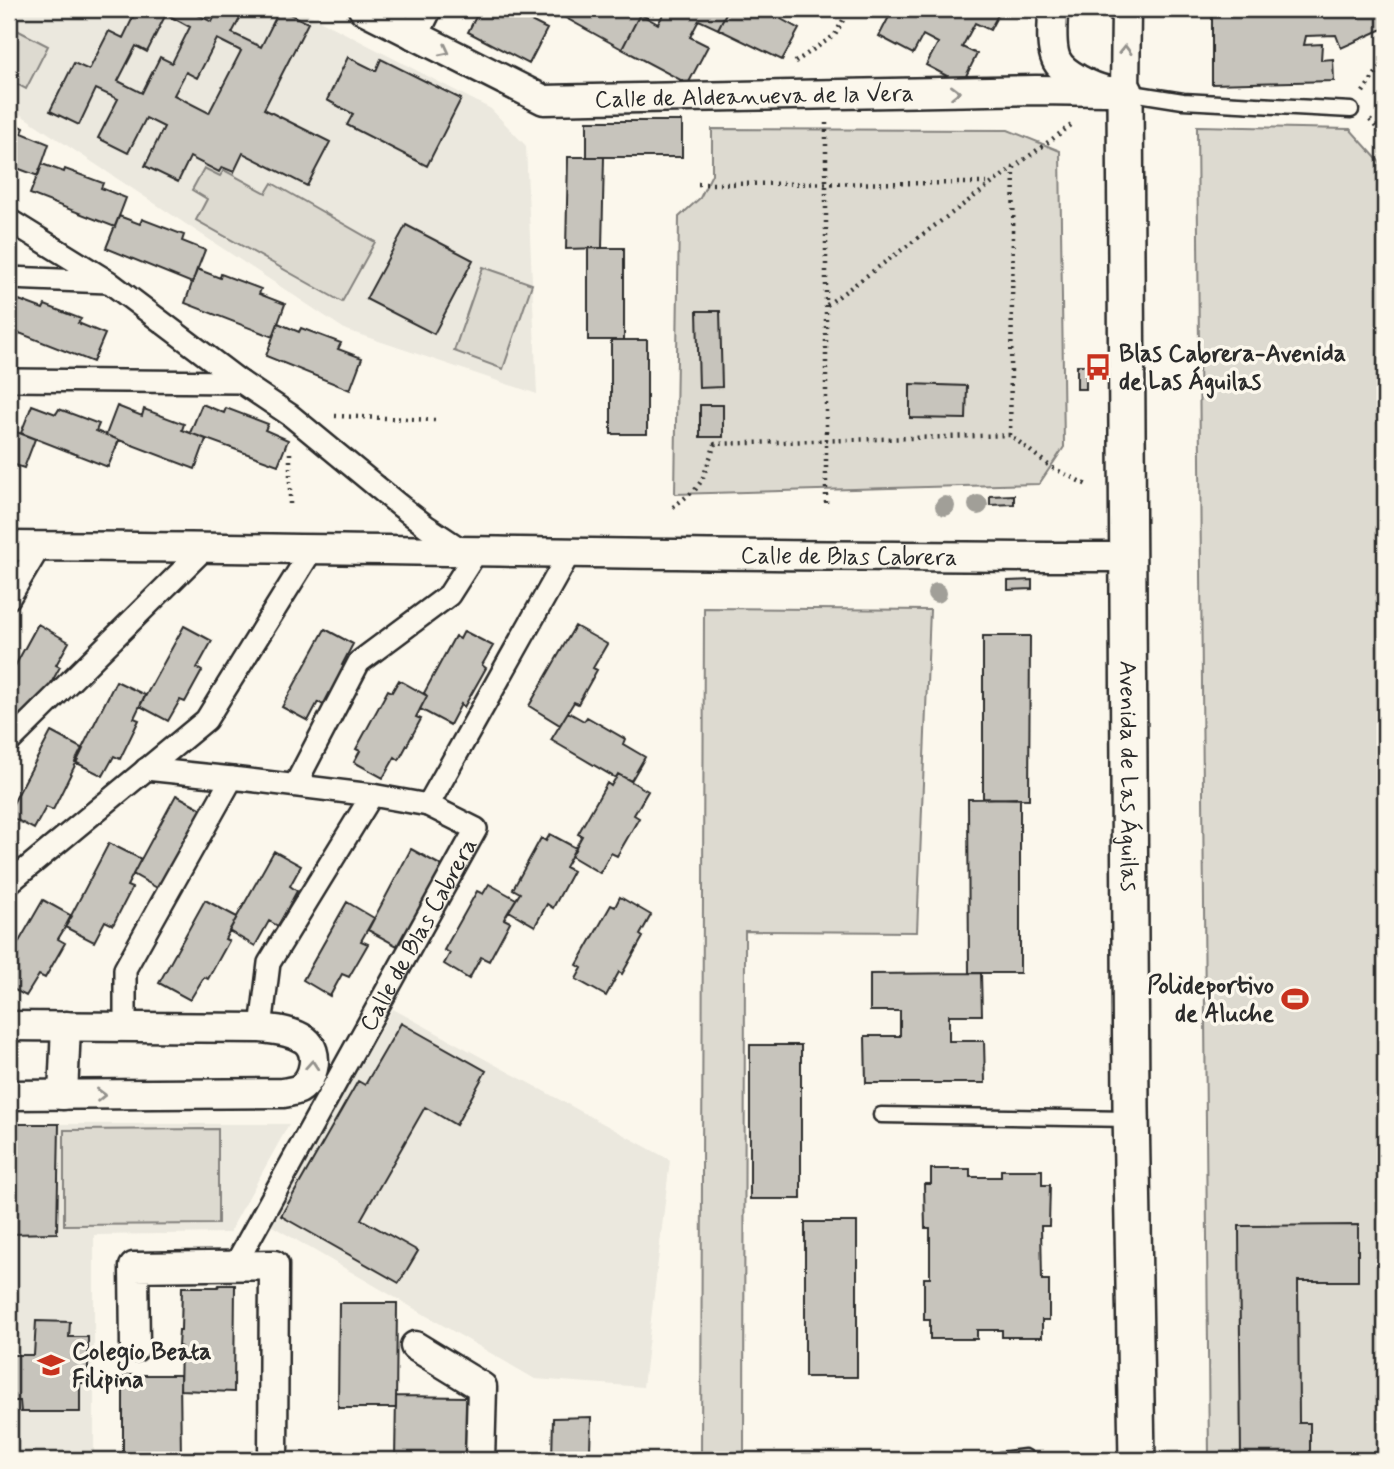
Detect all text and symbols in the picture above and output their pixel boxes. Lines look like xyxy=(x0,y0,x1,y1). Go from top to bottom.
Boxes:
one-way arrow xyxy=(438,42,450,56)
one-way arrow xyxy=(1117,44,1133,55)
street label: Calle de Aldeanueva de la Vera xyxy=(594,78,914,116)
one-way arrow xyxy=(950,84,961,99)
place label: Blas Cabrera-Avenida de Las Águilas xyxy=(1119,339,1346,399)
bus stop icon: Blas Cabrera-Avenida de Las Águilas xyxy=(1083,352,1113,382)
street label: Calle de Blas Cabrera xyxy=(740,541,957,574)
street label: Avenida de Las Águilas xyxy=(1111,660,1144,892)
street label: Calle de Blas Cabrera xyxy=(353,832,485,1037)
place label: Polideportivo de Aluche xyxy=(1147,971,1274,1030)
sports icon: Polideportivo de Aluche xyxy=(1280,984,1310,1014)
one-way arrow xyxy=(304,1059,319,1070)
one-way arrow xyxy=(97,1087,107,1103)
place label: Colegio Beata Filipina xyxy=(72,1337,212,1396)
school or university icon: Colegio Beata Filipina xyxy=(36,1350,66,1380)

